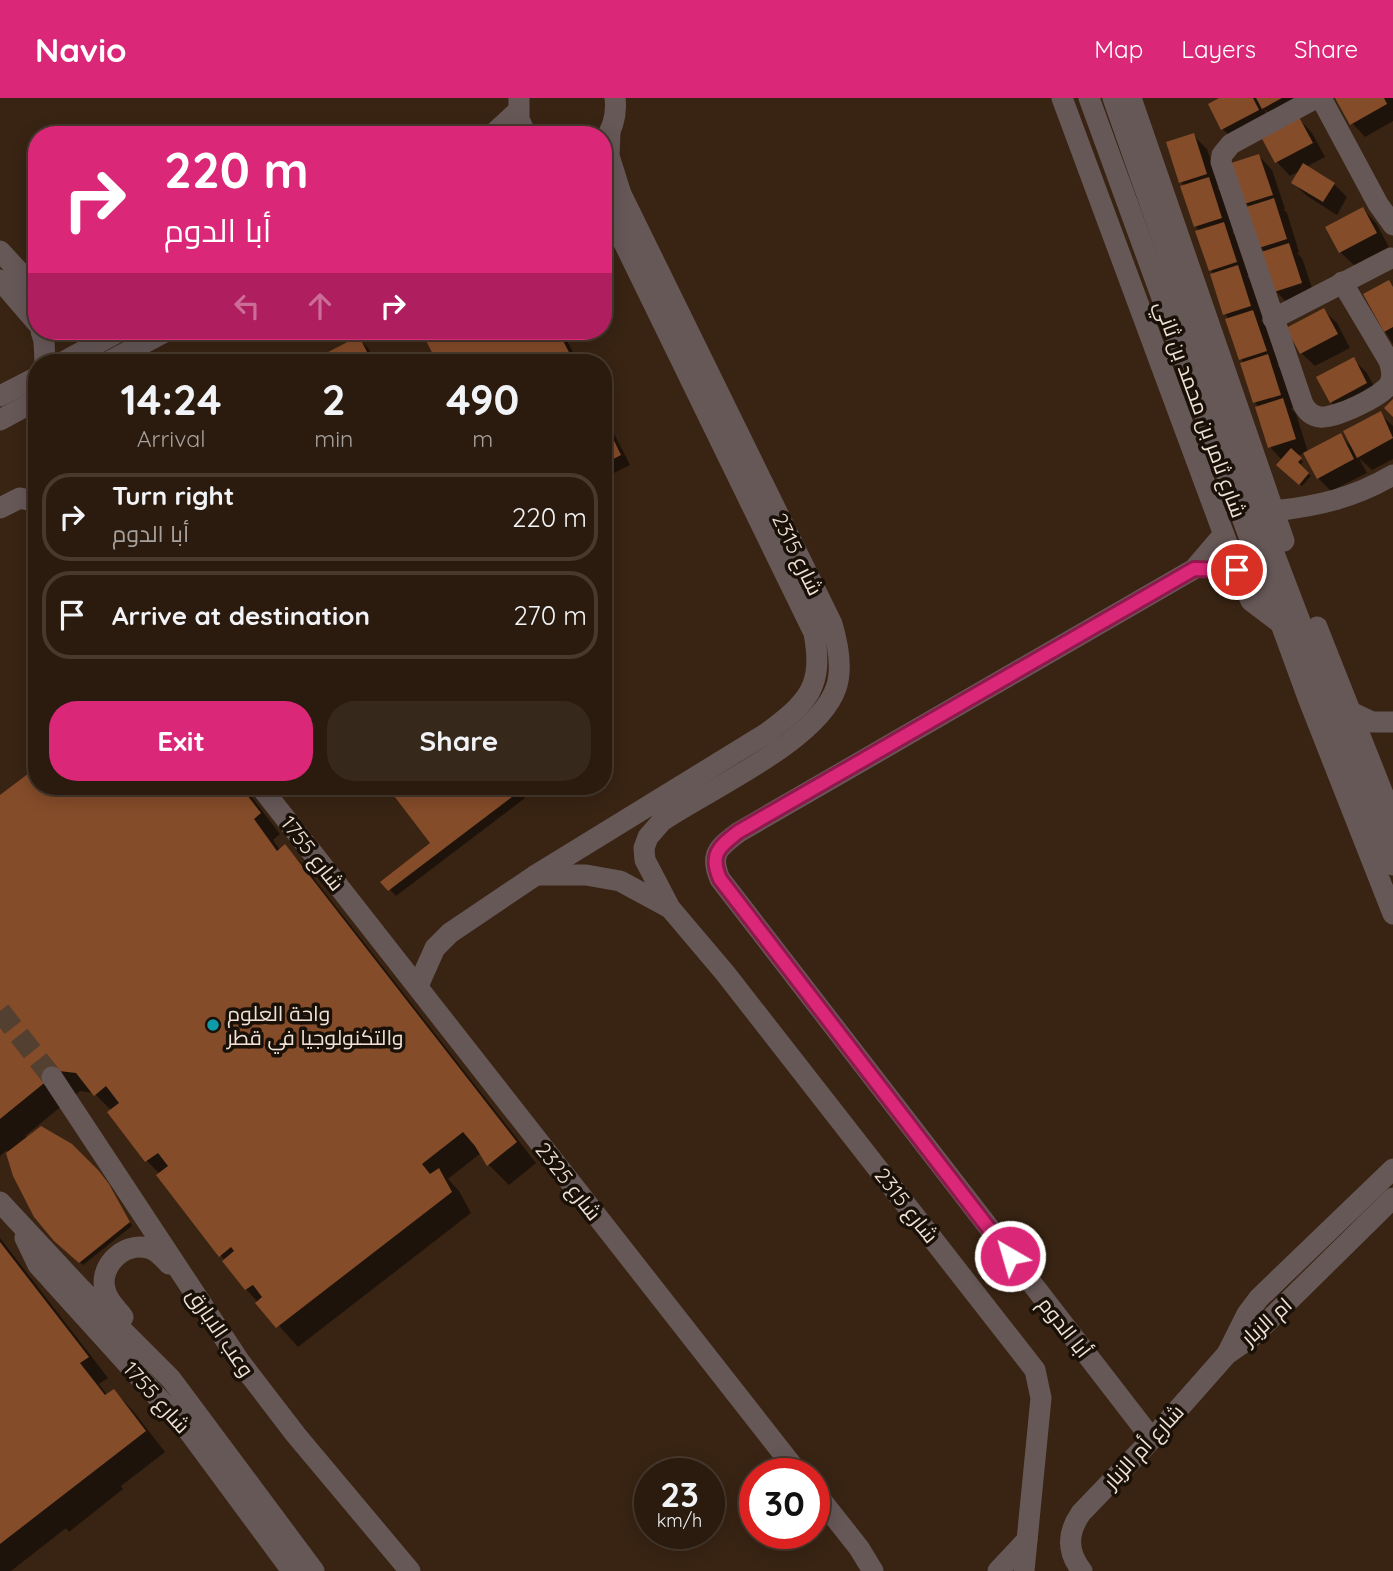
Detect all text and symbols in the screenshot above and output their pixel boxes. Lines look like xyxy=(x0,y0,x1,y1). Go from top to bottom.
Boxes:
text: Navio xyxy=(35,29,127,70)
text: Map xyxy=(1094,34,1143,64)
text: Layers xyxy=(1181,34,1256,64)
text: Share xyxy=(1294,34,1358,64)
text: 220 m xyxy=(164,139,309,200)
icon: right xyxy=(49,154,140,245)
text: أبا الدوم xyxy=(164,210,271,250)
icon: left xyxy=(228,287,266,325)
icon: ahead xyxy=(301,287,339,325)
icon: right xyxy=(374,287,412,325)
street label: شارع ثامر بن محمد بن ثاني xyxy=(1146,297,1252,522)
text: 14:24 xyxy=(121,373,222,426)
text: 2 xyxy=(322,373,346,426)
text: 490 xyxy=(446,373,519,426)
text: Arrival xyxy=(137,424,206,453)
text: min xyxy=(314,424,353,453)
text: m xyxy=(472,424,493,453)
text: Turn right xyxy=(112,479,234,512)
icon: right xyxy=(53,498,91,536)
text: 220 m xyxy=(512,501,587,534)
street label: شارع 2315 xyxy=(765,509,829,600)
text: أبا الدوم xyxy=(112,519,189,548)
pin xyxy=(1207,540,1267,600)
icon: arrive xyxy=(1218,551,1256,589)
icon: arrive xyxy=(53,596,91,634)
text: Arrive at destination xyxy=(112,599,370,632)
text: 270 m xyxy=(513,599,587,632)
button: Exit xyxy=(49,701,313,781)
button: Share xyxy=(327,701,591,781)
street label: شارع 1755 xyxy=(274,810,350,897)
place label: واحة العلوم والتكنولوجيا في قطر xyxy=(226,1000,403,1054)
marker: واحة العلوم والتكنولوجيا في قطر xyxy=(205,1017,221,1033)
street label: شارع 2325 xyxy=(529,1137,608,1227)
street label: شارع 2315 xyxy=(868,1162,944,1249)
position arrow xyxy=(973,1219,1047,1293)
street label: وعب الابارق xyxy=(181,1283,260,1382)
street label: أبا الدوم xyxy=(1031,1291,1097,1364)
street label: ام الزبار xyxy=(1234,1291,1298,1353)
street label: شارع 1755 xyxy=(116,1356,196,1440)
street label: شارع أم الزبار xyxy=(1097,1398,1190,1496)
speed limit sign: 30 xyxy=(739,1458,830,1549)
text: 23 xyxy=(660,1472,699,1516)
text: km/h xyxy=(657,1509,702,1532)

